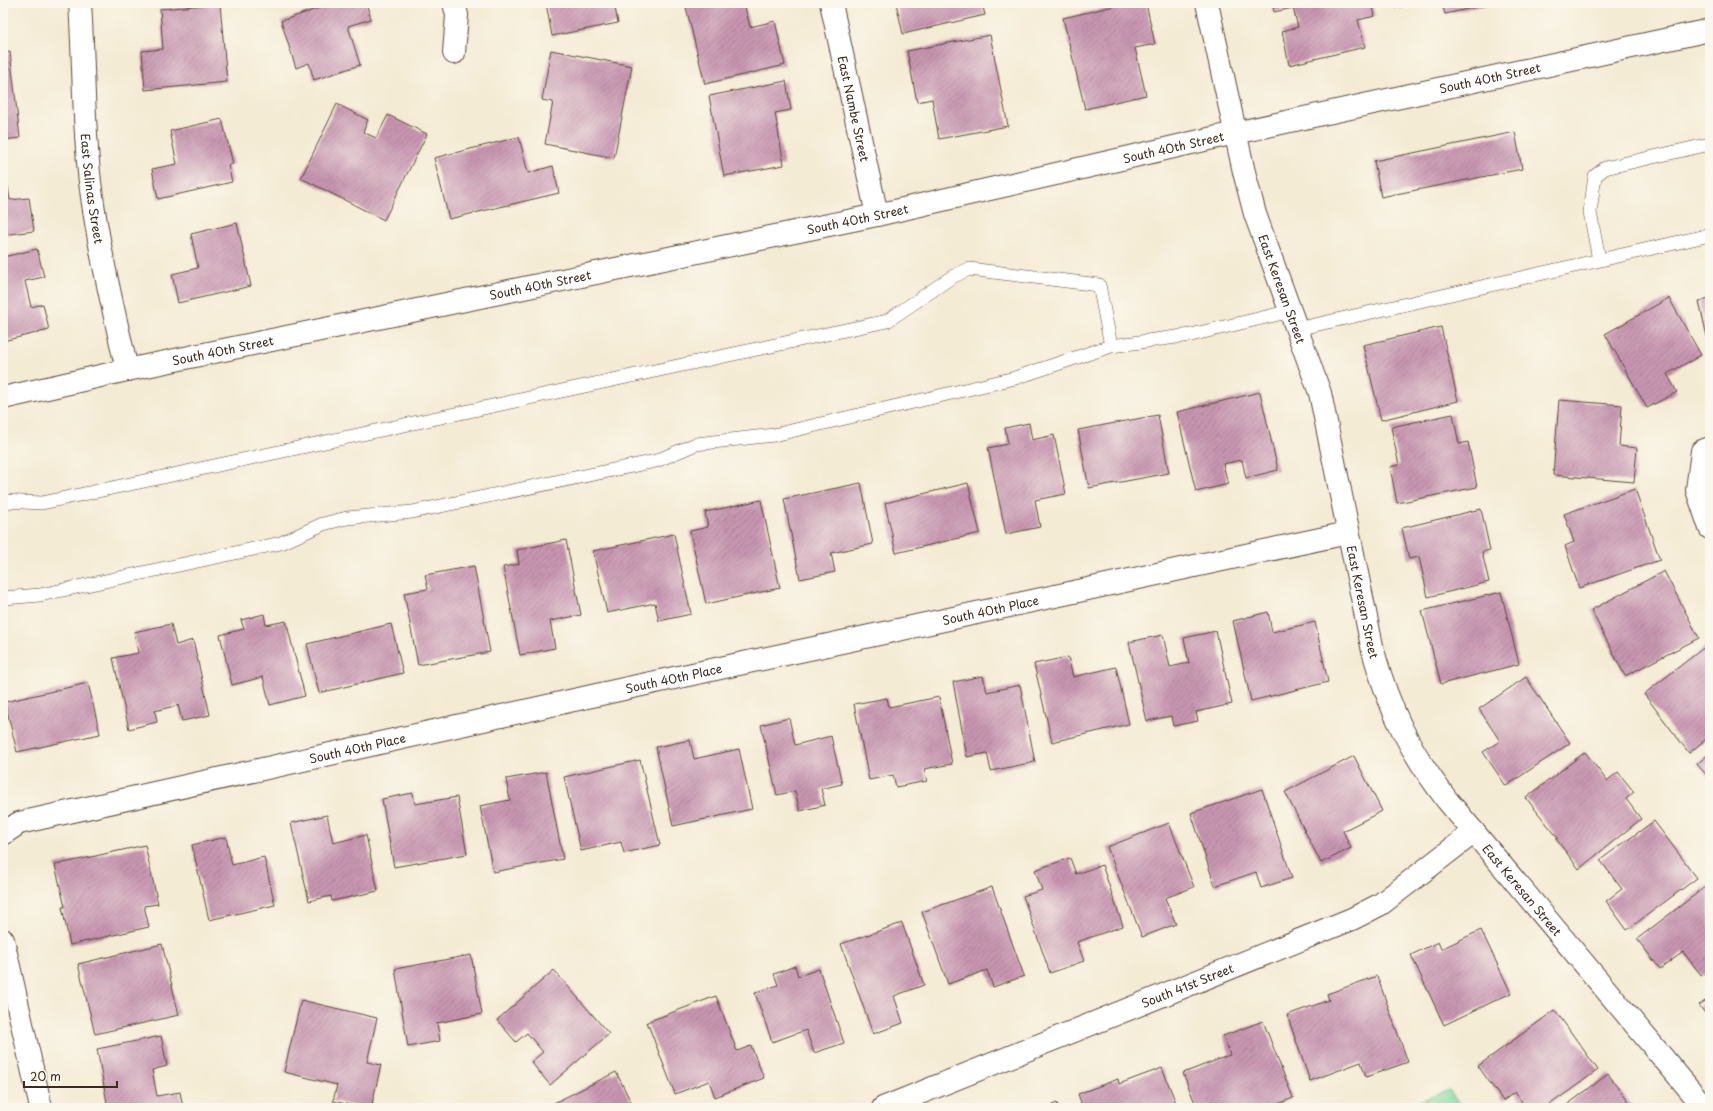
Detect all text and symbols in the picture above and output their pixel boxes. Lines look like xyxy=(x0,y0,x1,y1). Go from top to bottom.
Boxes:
street label: East Nambe Street xyxy=(834,54,874,163)
street label: South 40th Street xyxy=(1437,58,1542,97)
street label: South 40th Street xyxy=(1121,127,1226,167)
street label: East Salinas Street xyxy=(77,133,109,245)
street label: South 40th Street xyxy=(805,199,910,238)
street label: East Keresan Street xyxy=(1254,232,1310,346)
street label: South 40th Street xyxy=(488,265,593,304)
street label: South 40th Street xyxy=(170,331,275,369)
street label: East Keresan Street xyxy=(1343,544,1384,661)
street label: South 40th Place xyxy=(941,591,1040,629)
street label: South 40th Place xyxy=(624,659,724,697)
street label: South 40th Place xyxy=(307,729,407,767)
street label: East Keresan Street xyxy=(1479,840,1566,940)
street label: South 41st Street xyxy=(1138,959,1236,1012)
scale bar xyxy=(24,1063,117,1089)
text: 20 m xyxy=(30,1067,61,1085)

